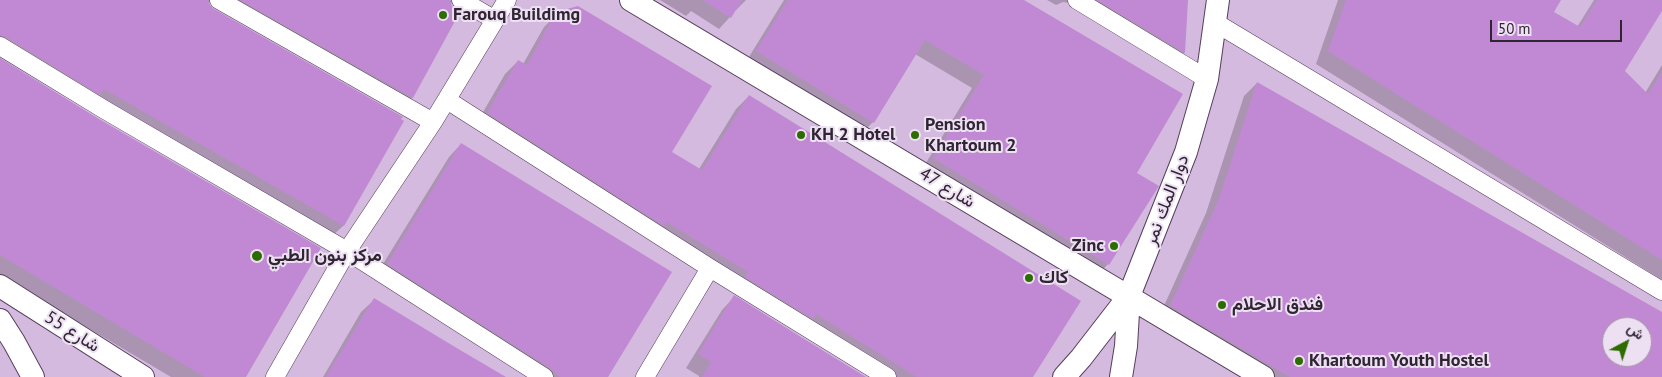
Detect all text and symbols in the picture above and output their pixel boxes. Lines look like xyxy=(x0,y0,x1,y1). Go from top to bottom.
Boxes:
place label: Farouq Buildimg xyxy=(453,4,580,26)
marker: Farouq Buildimg xyxy=(437,9,449,21)
scale bar xyxy=(1492,10,1624,42)
text: 50 m xyxy=(1498,19,1531,38)
place label: Pension Khartoum 2 xyxy=(925,114,1017,156)
place label: KH 2 Hotel xyxy=(811,124,895,146)
marker: KH 2 Hotel xyxy=(795,129,807,141)
marker: Pension Khartoum 2 xyxy=(909,129,921,141)
street label: دوار المك نمر xyxy=(1140,152,1194,248)
street label: شارع 47 xyxy=(915,163,979,213)
place label: Zinc xyxy=(1072,235,1104,257)
marker: Zinc xyxy=(1108,240,1120,252)
place label: مركز بنون الطبي xyxy=(268,245,382,267)
marker: مركز بنون الطبي xyxy=(250,249,264,263)
place label: كاك xyxy=(1039,267,1068,289)
marker: كاك xyxy=(1023,272,1035,284)
place label: فندق الاحلام xyxy=(1232,294,1323,316)
marker: فندق الاحلام xyxy=(1216,299,1228,311)
street label: شارع 55 xyxy=(41,307,103,357)
north arrow xyxy=(1602,317,1652,367)
text: ش xyxy=(1624,319,1648,344)
place label: Khartoum Youth Hostel xyxy=(1309,350,1489,372)
marker: Khartoum Youth Hostel xyxy=(1293,355,1305,367)

